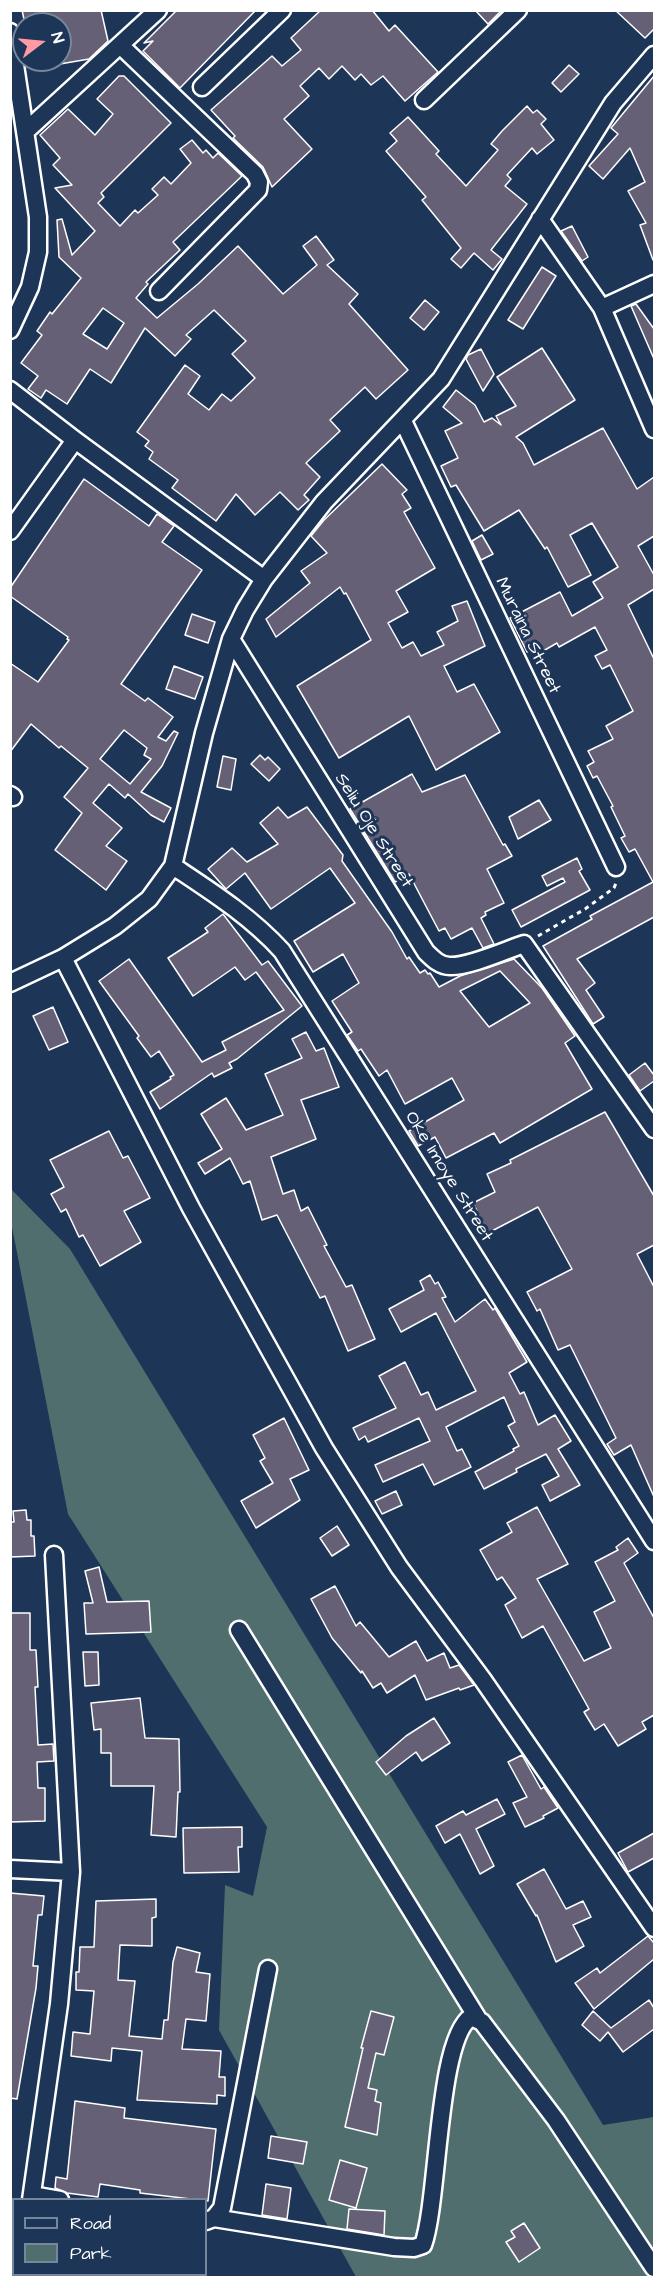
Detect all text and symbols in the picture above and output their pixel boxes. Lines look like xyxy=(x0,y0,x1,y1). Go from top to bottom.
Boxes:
north arrow xyxy=(12,12,72,72)
text: N xyxy=(45,30,69,45)
street label: Muraina Street xyxy=(490,574,564,698)
street label: Seliu Oje Street xyxy=(329,770,417,892)
street label: Oke Imoye Street xyxy=(399,1108,497,1246)
legend xyxy=(12,2198,207,2276)
text: Road xyxy=(70,2211,111,2236)
text: Park xyxy=(70,2241,112,2266)

